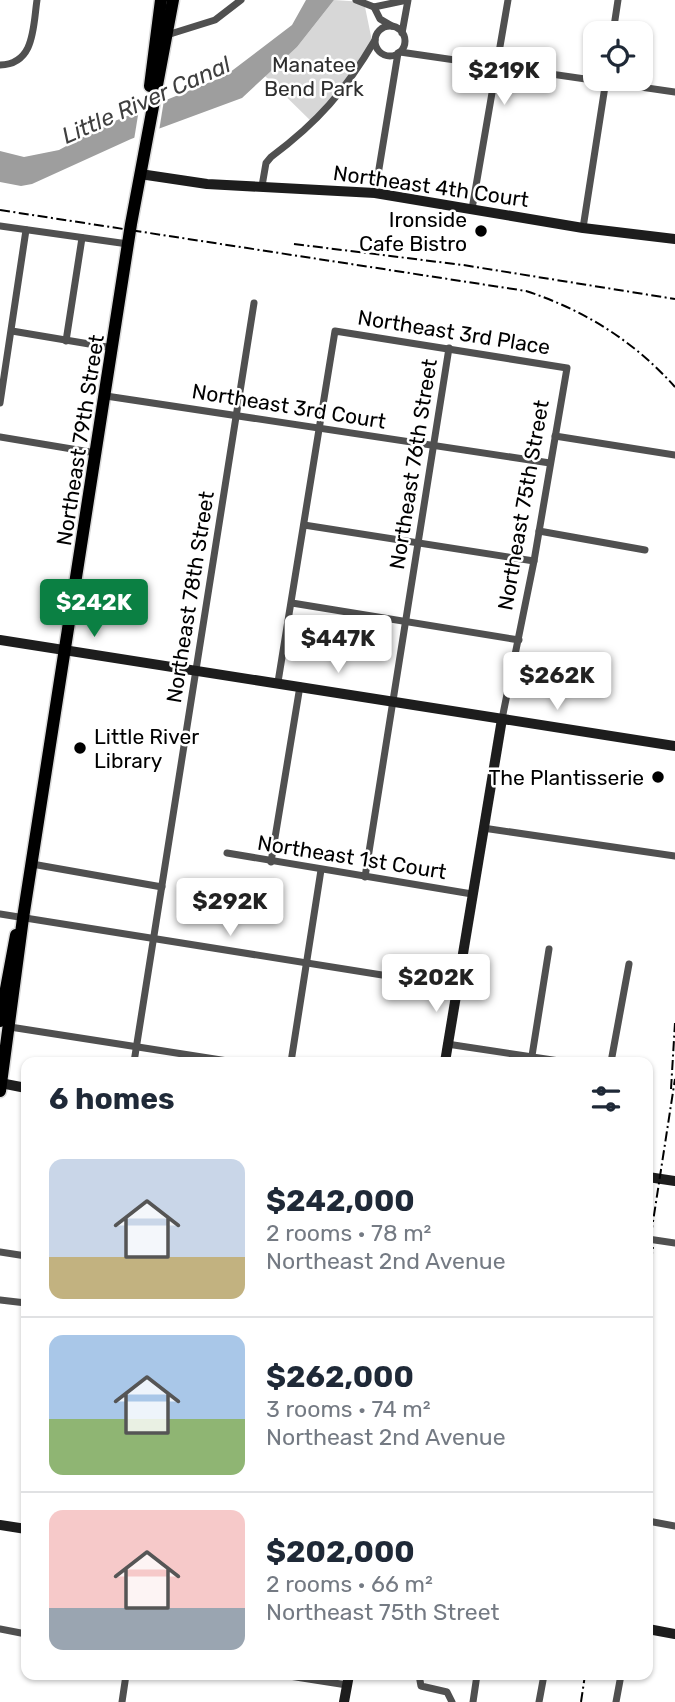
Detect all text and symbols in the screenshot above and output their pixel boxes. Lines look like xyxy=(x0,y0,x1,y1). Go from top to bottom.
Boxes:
map controls xyxy=(583,21,653,91)
button: locate xyxy=(583,21,653,91)
pin: $219K xyxy=(455,48,553,107)
water label: Little River Canal xyxy=(57,50,235,150)
park label: Manatee Bend Park xyxy=(264,52,364,101)
text: $219K xyxy=(468,56,540,84)
street label: Northeast 4th Court xyxy=(332,160,530,212)
place label: Ironside Cafe Bistro xyxy=(359,207,467,256)
marker: Ironside Cafe Bistro xyxy=(473,223,489,239)
street label: Northeast 3rd Place xyxy=(356,304,552,360)
street label: Northeast 79th Street xyxy=(51,333,109,547)
street label: Northeast 76th Street xyxy=(384,357,442,571)
street label: Northeast 3rd Court xyxy=(190,378,388,434)
street label: Northeast 75th Street xyxy=(492,398,554,612)
street label: Northeast 78th Street xyxy=(161,489,219,705)
pin: $242K xyxy=(45,580,143,639)
text: $242K xyxy=(56,588,132,616)
pin: $447K xyxy=(289,616,387,675)
text: $447K xyxy=(301,624,375,652)
pin: $262K xyxy=(508,652,606,712)
text: $262K xyxy=(519,661,595,689)
place label: Little River Library xyxy=(94,724,199,773)
marker: Little River Library xyxy=(72,740,88,756)
place label: The Plantisserie xyxy=(489,765,644,790)
marker: The Plantisserie xyxy=(650,769,666,785)
street label: Northeast 1st Court xyxy=(256,830,448,884)
pin: $292K xyxy=(181,878,279,938)
text: $292K xyxy=(192,887,268,915)
pin: $202K xyxy=(387,954,485,1014)
text: $202K xyxy=(398,963,474,991)
icon: filters xyxy=(587,1080,625,1118)
text: 6 homes xyxy=(49,1081,175,1117)
text: $242,000 xyxy=(266,1183,415,1219)
icon: home xyxy=(105,1187,189,1271)
text: 2 rooms · 78 m² xyxy=(266,1219,431,1247)
text: Northeast 2nd Avenue xyxy=(266,1247,506,1275)
text: $262,000 xyxy=(266,1359,414,1395)
icon: home xyxy=(105,1363,189,1447)
text: 3 rooms · 74 m² xyxy=(266,1395,431,1423)
text: Northeast 2nd Avenue xyxy=(266,1423,506,1451)
text: $202,000 xyxy=(266,1534,415,1570)
icon: home xyxy=(105,1538,189,1622)
text: 2 rooms · 66 m² xyxy=(266,1570,433,1598)
text: Northeast 75th Street xyxy=(266,1598,499,1626)

